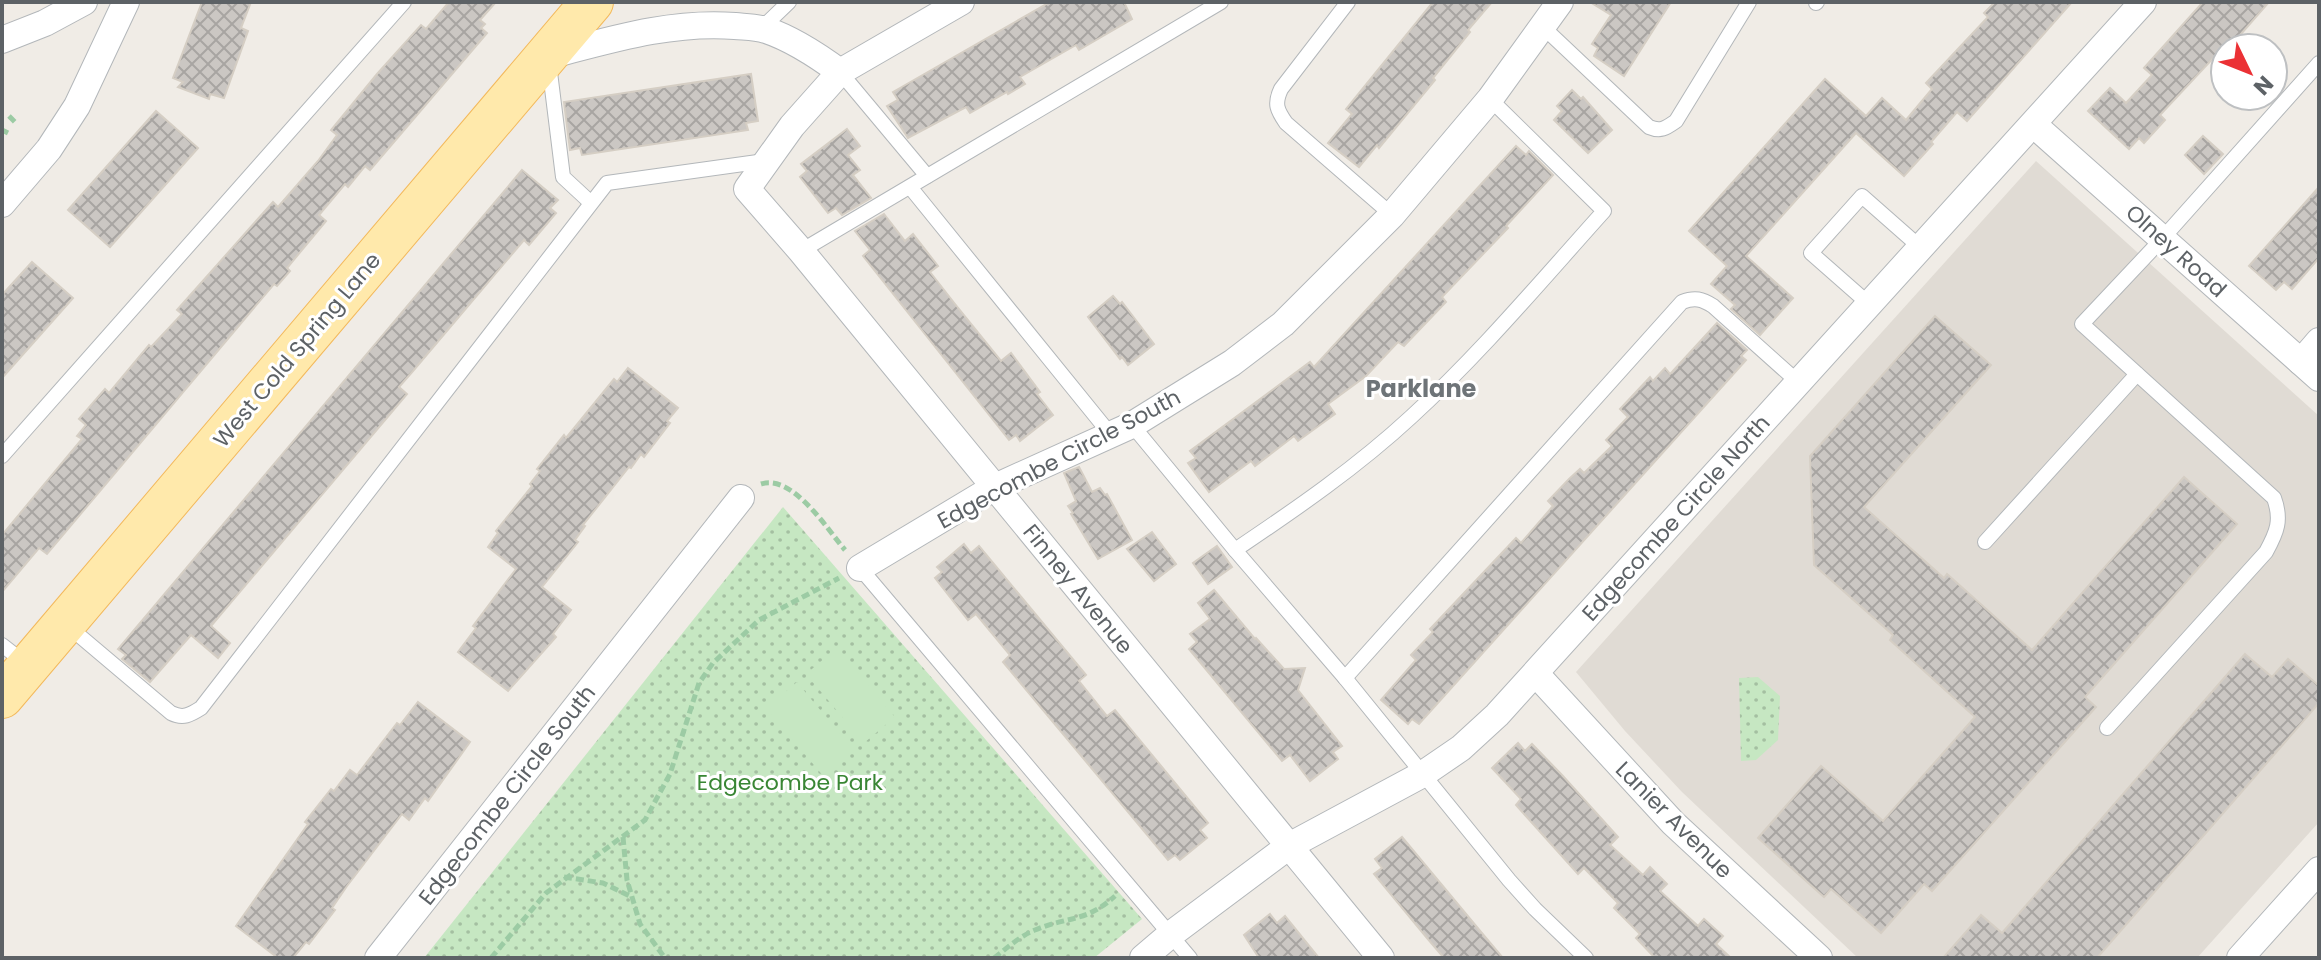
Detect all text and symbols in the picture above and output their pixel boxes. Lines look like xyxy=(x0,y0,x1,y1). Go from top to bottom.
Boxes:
north arrow xyxy=(2209,32,2289,112)
text: N xyxy=(2246,69,2280,102)
street label: Olney Road xyxy=(2119,197,2233,305)
street label: West Cold Spring Lane xyxy=(206,246,388,454)
district label: Parklane xyxy=(1366,372,1477,405)
street label: Edgecombe Circle South xyxy=(932,382,1186,536)
street label: Edgecombe Circle North xyxy=(1575,408,1777,628)
street label: Finney Avenue xyxy=(1016,517,1140,661)
street label: Edgecombe Circle South xyxy=(411,679,603,911)
street label: Lanier Avenue xyxy=(1609,755,1739,885)
park label: Edgecombe Park xyxy=(697,767,884,798)

